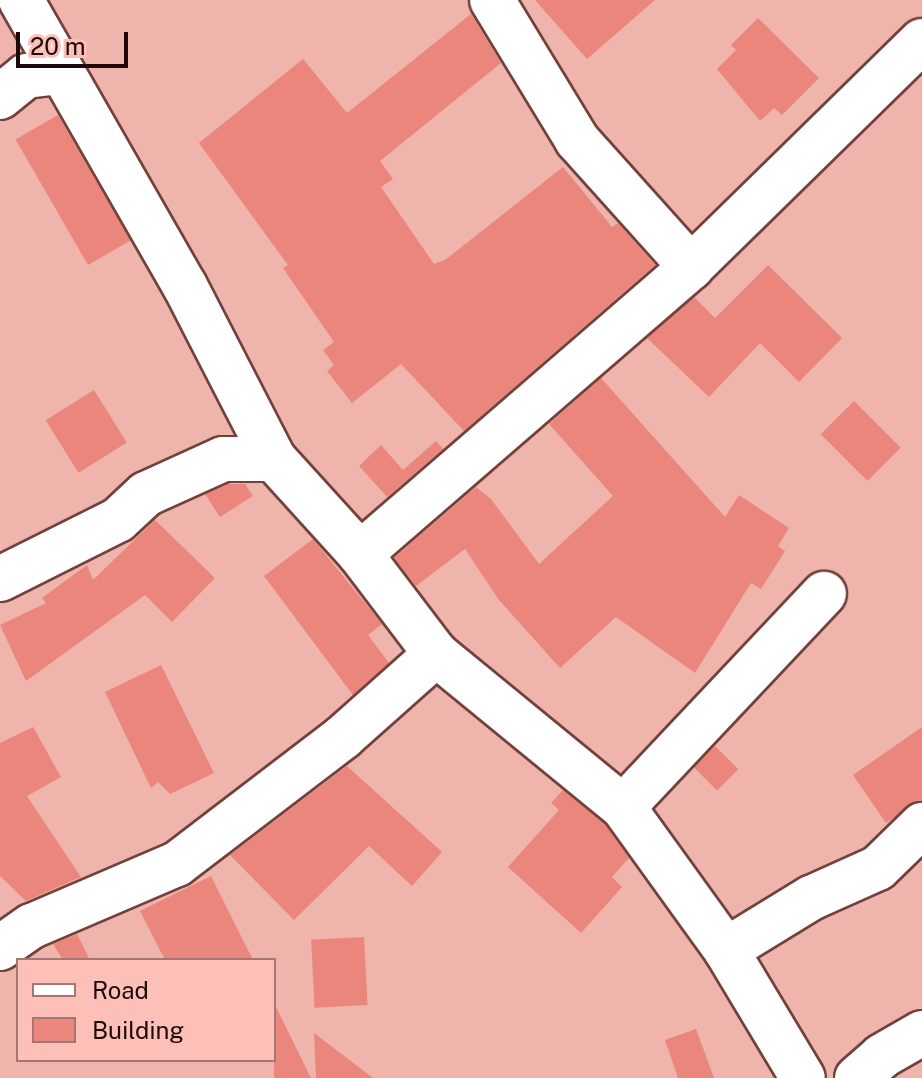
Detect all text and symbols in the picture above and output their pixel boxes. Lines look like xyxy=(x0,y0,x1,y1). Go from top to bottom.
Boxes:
scale bar xyxy=(20,16,132,66)
text: 20 m xyxy=(30,32,86,60)
legend xyxy=(16,958,276,1062)
text: Road xyxy=(92,976,149,1004)
text: Building xyxy=(92,1016,184,1044)

